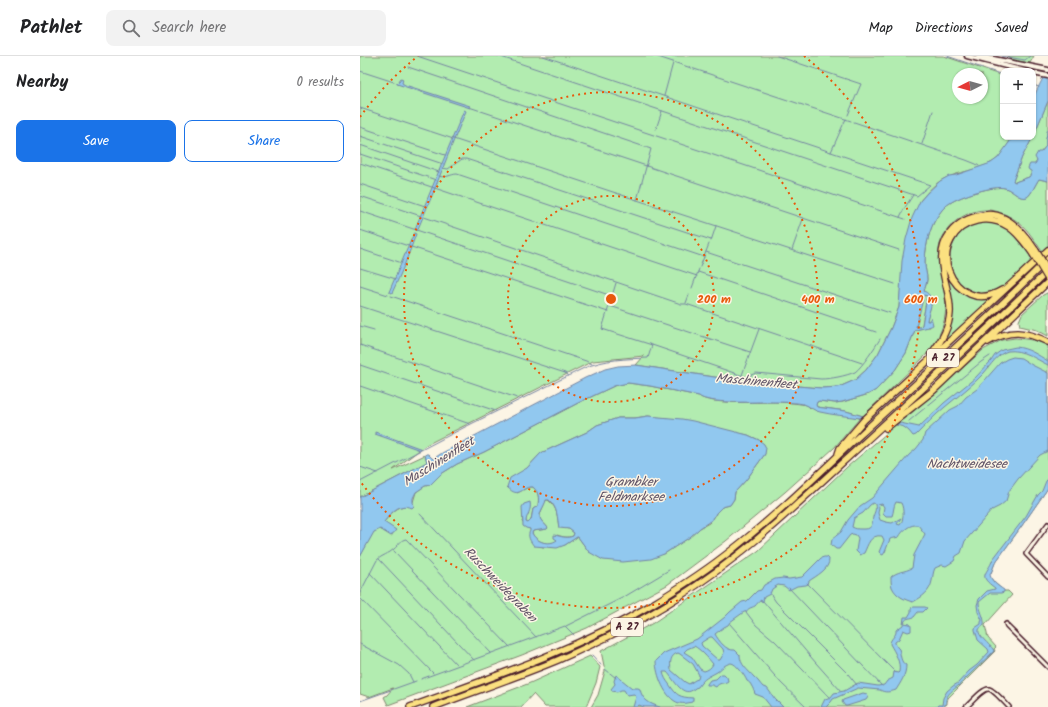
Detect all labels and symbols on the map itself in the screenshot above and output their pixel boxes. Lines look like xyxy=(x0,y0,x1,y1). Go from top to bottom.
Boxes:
north arrow xyxy=(952,68,988,104)
text: 200 m xyxy=(697,290,731,309)
text: 400 m xyxy=(801,290,835,309)
text: 600 m xyxy=(904,290,938,309)
centre of rings xyxy=(604,292,618,306)
road number: A 27 xyxy=(927,349,959,367)
water label: Maschinenfleet xyxy=(715,368,799,396)
water label: Maschinenfleet xyxy=(399,431,481,492)
water label: Nachtweidesee xyxy=(927,454,1008,475)
water label: Grambker Feldmarksee xyxy=(598,472,665,508)
water label: Ruschweidegraben xyxy=(458,542,542,628)
road number: A 27 xyxy=(611,618,643,636)

